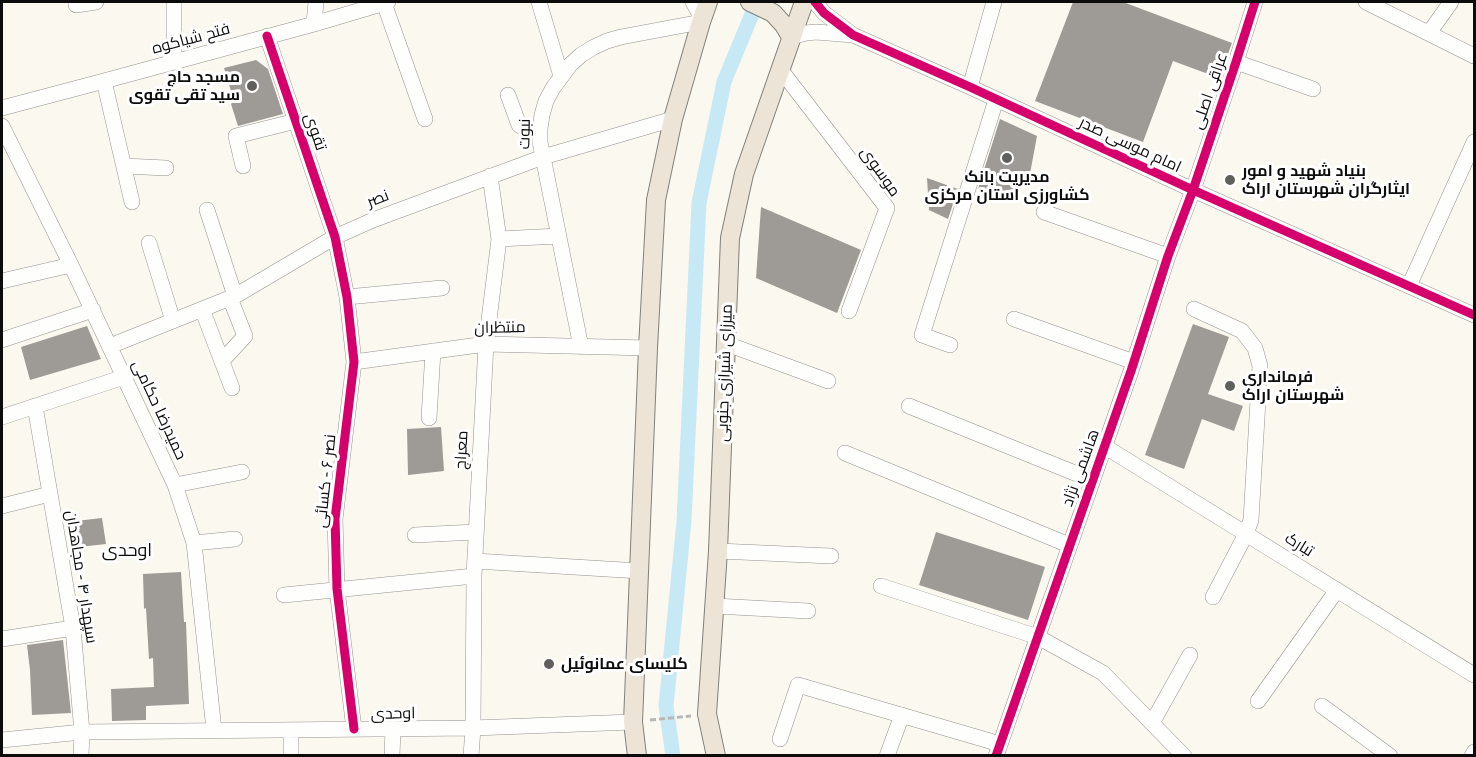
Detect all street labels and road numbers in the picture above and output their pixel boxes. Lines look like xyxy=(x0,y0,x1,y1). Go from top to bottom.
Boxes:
street label: فتح شیاکوه xyxy=(150,19,232,59)
street label: عراقی اصلی xyxy=(1188,50,1232,132)
street label: تقوی xyxy=(300,111,330,153)
street label: امام موسی صدر xyxy=(1076,113,1184,177)
street label: نبوت xyxy=(515,118,535,150)
street label: موسوی xyxy=(856,143,904,201)
street label: نصر xyxy=(364,186,392,212)
street label: میرزای شیرازی جنوبی xyxy=(713,304,737,442)
street label: منتظران xyxy=(474,318,526,338)
street label: حمیدرضا حکامی xyxy=(128,357,190,463)
street label: هاشمی نژاد xyxy=(1058,427,1104,509)
street label: معراج xyxy=(451,430,473,470)
street label: نصر ۶ - کسائی xyxy=(312,433,340,529)
street label: سپهدار ۴ - مجاهدان xyxy=(61,509,101,645)
street label: تبارک xyxy=(1281,529,1317,561)
street label: اوحدی xyxy=(370,704,416,724)

